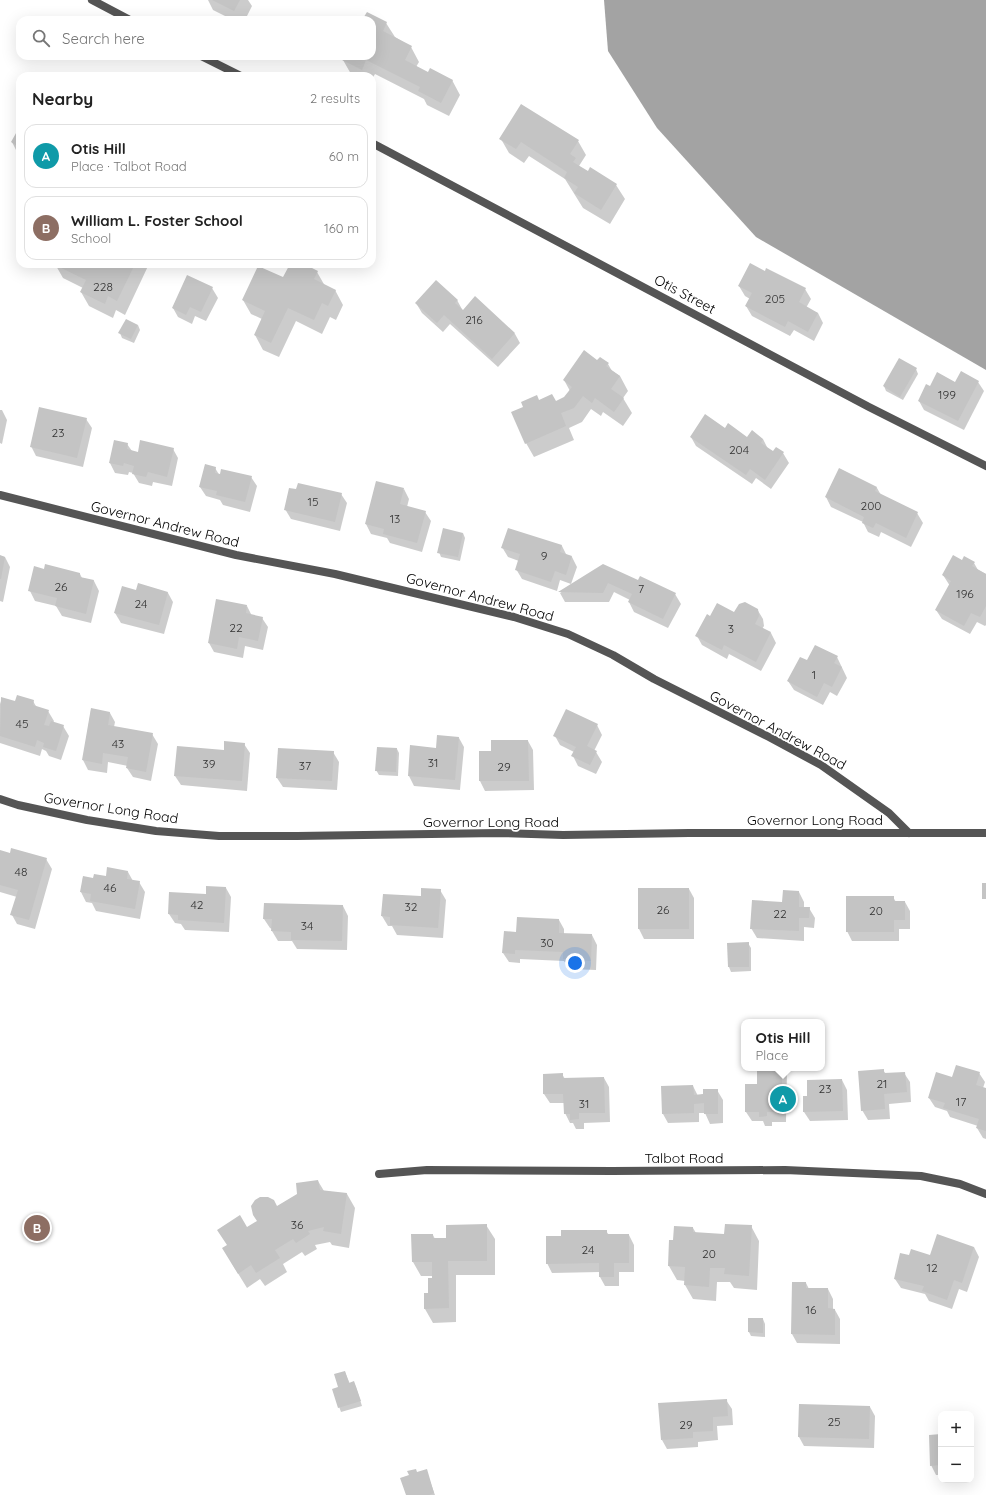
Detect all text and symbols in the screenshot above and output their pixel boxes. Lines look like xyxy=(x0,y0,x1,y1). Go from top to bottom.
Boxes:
search box xyxy=(16,16,376,60)
icon: search xyxy=(30,27,52,49)
text: Search here xyxy=(62,29,145,48)
text: Nearby xyxy=(32,88,93,109)
text: 2 results xyxy=(310,90,360,106)
text: Otis Hill xyxy=(71,139,126,158)
text: A xyxy=(42,148,50,164)
text: 60 m xyxy=(329,148,359,164)
text: Place · Talbot Road xyxy=(71,158,187,174)
text: William L. Foster School xyxy=(71,211,243,230)
text: B xyxy=(42,220,50,236)
text: 160 m xyxy=(324,220,359,236)
text: School xyxy=(71,230,111,246)
street label: Otis Street xyxy=(651,270,719,318)
house number: 228 xyxy=(93,279,113,294)
house number: 205 xyxy=(765,291,785,306)
house number: 216 xyxy=(465,312,483,327)
house number: 199 xyxy=(938,387,956,402)
house number: 23 xyxy=(52,425,64,440)
house number: 204 xyxy=(729,442,749,457)
house number: 15 xyxy=(308,494,318,509)
street label: Governor Andrew Road xyxy=(89,497,241,551)
house number: 200 xyxy=(861,498,881,513)
house number: 13 xyxy=(390,511,400,526)
house number: 9 xyxy=(541,548,548,563)
street label: Governor Andrew Road xyxy=(404,569,556,625)
house number: 26 xyxy=(54,579,68,594)
house number: 7 xyxy=(638,581,644,596)
house number: 196 xyxy=(956,586,974,601)
house number: 24 xyxy=(135,596,147,611)
house number: 22 xyxy=(229,620,243,635)
house number: 3 xyxy=(728,621,734,636)
house number: 1 xyxy=(812,667,816,682)
street label: Governor Andrew Road xyxy=(707,686,849,774)
house number: 45 xyxy=(16,716,28,731)
house number: 43 xyxy=(112,736,124,751)
house number: 31 xyxy=(428,755,438,770)
house number: 39 xyxy=(203,756,216,771)
house number: 37 xyxy=(299,758,311,773)
house number: 29 xyxy=(497,759,511,774)
street label: Governor Long Road xyxy=(43,788,179,828)
street label: Governor Long Road xyxy=(747,811,883,829)
street label: Governor Long Road xyxy=(423,813,559,831)
house number: 48 xyxy=(15,864,27,879)
house number: 46 xyxy=(104,880,117,895)
house number: 42 xyxy=(191,897,204,912)
house number: 32 xyxy=(405,899,418,914)
house number: 26 xyxy=(656,902,670,917)
house number: 20 xyxy=(869,903,883,918)
house number: 22 xyxy=(773,906,787,921)
house number: 34 xyxy=(301,918,313,933)
house number: 30 xyxy=(540,935,554,950)
your location xyxy=(565,953,585,973)
popup xyxy=(741,1019,825,1071)
text: Otis Hill xyxy=(756,1028,810,1047)
text: Place xyxy=(756,1047,788,1063)
house number: 21 xyxy=(876,1076,888,1091)
house number: 23 xyxy=(819,1081,831,1096)
pin: A xyxy=(770,1084,796,1114)
house number: 17 xyxy=(956,1094,966,1109)
house number: 31 xyxy=(579,1096,589,1111)
street label: Talbot Road xyxy=(644,1149,724,1167)
pin: B xyxy=(24,1213,50,1243)
house number: 36 xyxy=(291,1217,304,1232)
house number: 24 xyxy=(582,1242,594,1257)
house number: 20 xyxy=(702,1246,716,1261)
house number: 12 xyxy=(926,1260,938,1275)
house number: 16 xyxy=(806,1302,817,1317)
map controls xyxy=(938,1411,974,1483)
button: + xyxy=(938,1411,974,1447)
house number: 25 xyxy=(827,1414,841,1429)
house number: 29 xyxy=(679,1417,693,1432)
button: − xyxy=(938,1447,974,1483)

